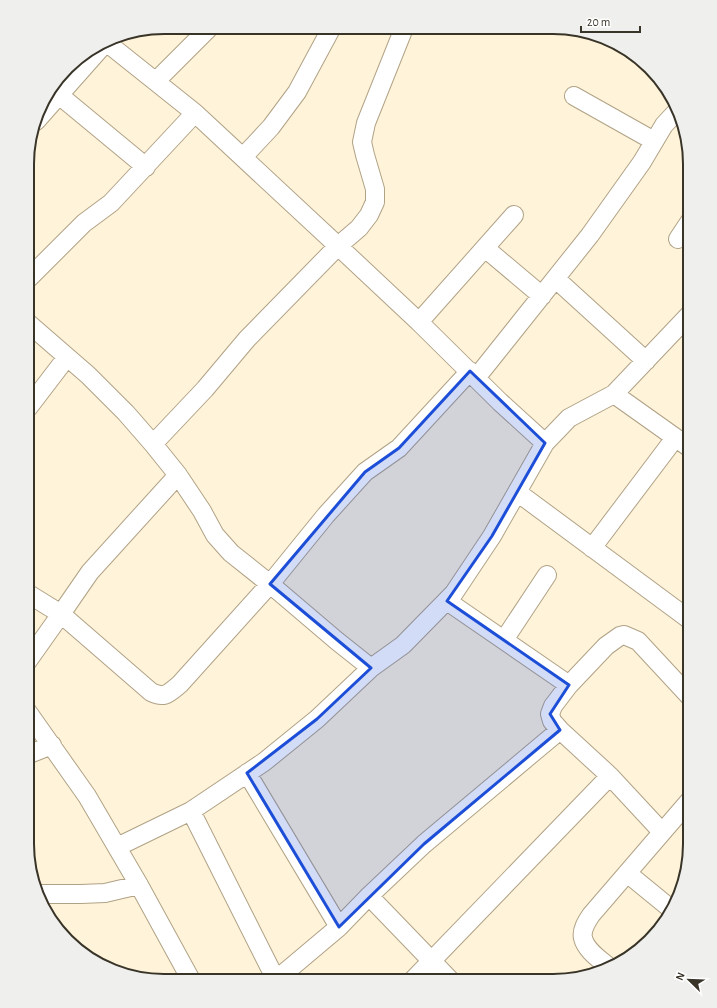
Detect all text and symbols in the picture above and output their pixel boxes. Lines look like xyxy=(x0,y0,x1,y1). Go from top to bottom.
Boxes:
scale bar xyxy=(581,8,640,34)
text: 20 m xyxy=(587,16,610,28)
north arrow xyxy=(669,960,709,1000)
text: N xyxy=(674,971,687,982)

